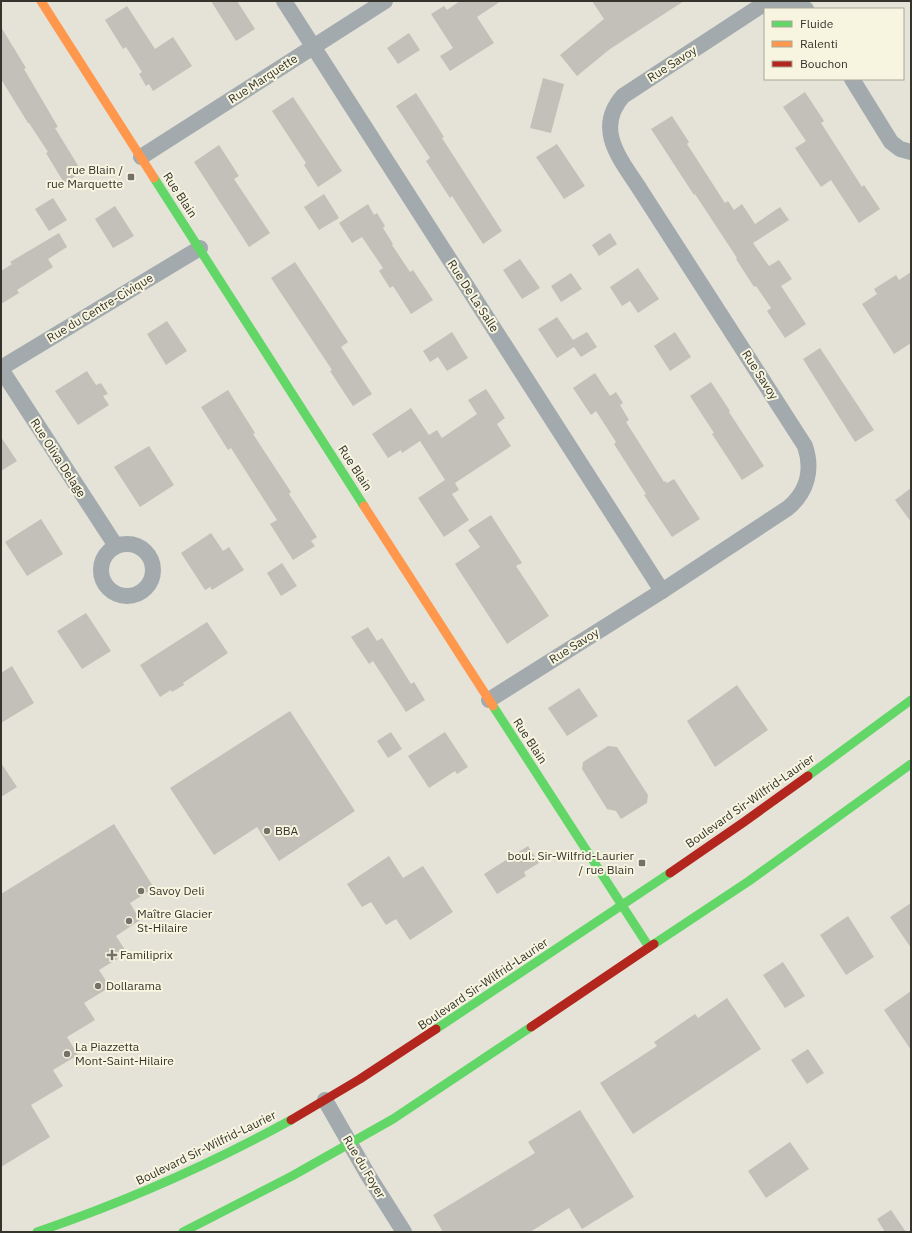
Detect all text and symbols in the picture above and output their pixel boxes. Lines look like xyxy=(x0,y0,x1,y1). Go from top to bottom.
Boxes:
legend xyxy=(764,8,904,80)
text: Fluide xyxy=(800,16,834,31)
text: Ralenti xyxy=(800,36,838,51)
street label: Rue Savoy xyxy=(644,42,699,85)
street label: Rue Marquette xyxy=(225,50,301,107)
text: Bouchon xyxy=(800,56,848,71)
place label: rue Blain / rue Marquette xyxy=(47,162,123,191)
street label: Rue Blain xyxy=(160,169,201,220)
marker: rue Blain / rue Marquette xyxy=(126,172,136,182)
street label: Rue De La Salle xyxy=(445,257,503,335)
street label: Rue du Centre-Civique xyxy=(44,270,156,345)
street label: Rue Savoy xyxy=(739,347,782,402)
street label: Rue Oliva Delage xyxy=(27,416,90,500)
street label: Rue Blain xyxy=(335,442,376,493)
street label: Rue Savoy xyxy=(546,624,601,667)
street label: Rue Blain xyxy=(510,715,551,766)
street label: Boulevard Sir-Wilfrid-Laurier xyxy=(682,750,818,851)
place label: BBA xyxy=(275,823,299,838)
marker: BBA xyxy=(262,826,272,836)
place label: boul. Sir-Wilfrid-Laurier / rue Blain xyxy=(508,848,635,877)
marker: boul. Sir-Wilfrid-Laurier / rue Blain xyxy=(637,858,647,868)
place label: Savoy Deli xyxy=(149,883,204,898)
marker: Savoy Deli xyxy=(136,886,146,896)
place label: Maître Glacier St-Hilaire xyxy=(137,906,213,935)
marker: Maître Glacier St-Hilaire xyxy=(124,916,134,926)
street label: Boulevard Sir-Wilfrid-Laurier xyxy=(415,934,551,1033)
place label: Familiprix xyxy=(120,947,173,962)
marker: Familiprix xyxy=(107,950,117,960)
place label: Dollarama xyxy=(106,978,162,993)
marker: Dollarama xyxy=(93,981,103,991)
place label: La Piazzetta Mont-Saint-Hilaire xyxy=(75,1039,174,1068)
marker: La Piazzetta Mont-Saint-Hilaire xyxy=(62,1049,72,1059)
street label: Boulevard Sir-Wilfrid-Laurier xyxy=(133,1107,279,1188)
street label: Rue du Foyer xyxy=(340,1133,389,1201)

